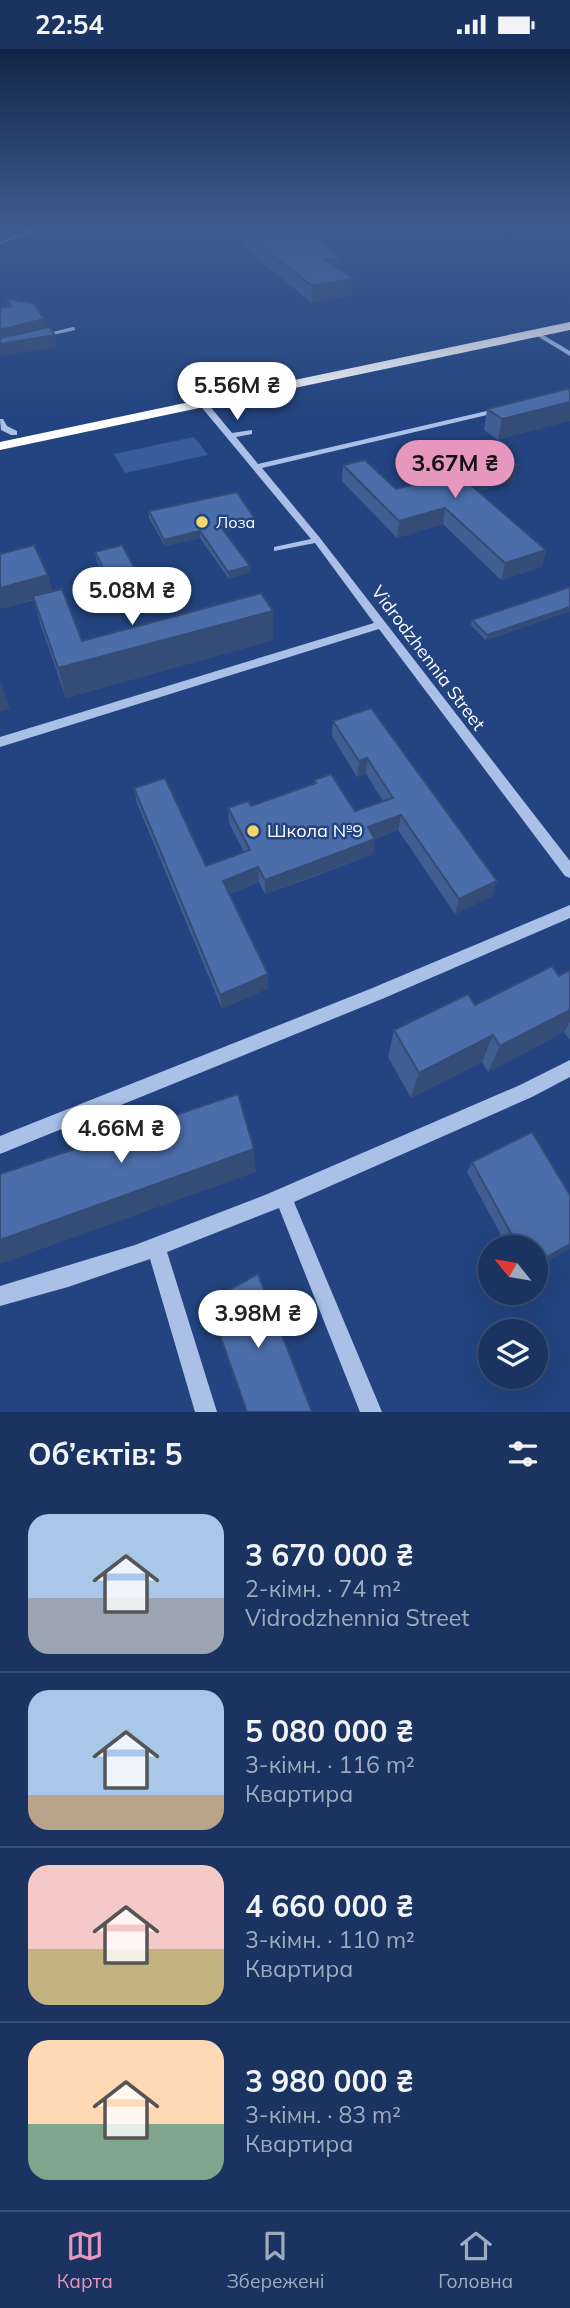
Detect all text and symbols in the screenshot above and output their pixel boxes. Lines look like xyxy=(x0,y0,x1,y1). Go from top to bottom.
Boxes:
text: 22:54 xyxy=(35,8,104,41)
pin: 5.56M ₴ xyxy=(172,363,302,422)
text: 5.56M ₴ xyxy=(193,370,281,399)
pin: 3.67M ₴ xyxy=(390,441,520,500)
text: 3.67M ₴ xyxy=(411,448,499,477)
place label: Лоза xyxy=(216,512,255,532)
marker: Лоза xyxy=(194,514,210,530)
pin: 5.08M ₴ xyxy=(67,567,197,627)
text: 5.08M ₴ xyxy=(88,575,176,604)
street label: Vidrodzhennia Street xyxy=(366,581,490,735)
place label: Школа №9 xyxy=(267,819,363,842)
marker: Школа №9 xyxy=(245,823,261,839)
pin: 4.66M ₴ xyxy=(56,1105,186,1165)
text: 4.66M ₴ xyxy=(77,1113,165,1142)
north arrow xyxy=(478,1235,548,1305)
map controls xyxy=(478,1235,548,1389)
pin: 3.98M ₴ xyxy=(193,1291,323,1350)
text: 3.98M ₴ xyxy=(214,1298,302,1327)
button: layers xyxy=(478,1319,548,1389)
text: Об’єктів: 5 xyxy=(28,1435,182,1473)
icon: filters xyxy=(504,1435,542,1473)
text: 3 670 000 ₴ xyxy=(245,1536,414,1574)
icon: home xyxy=(84,1542,168,1626)
text: 2-кімн. · 74 m² xyxy=(245,1574,401,1603)
text: Vidrodzhennia Street xyxy=(245,1603,469,1632)
text: 5 080 000 ₴ xyxy=(245,1712,414,1750)
icon: home xyxy=(84,1718,168,1802)
text: 3-кімн. · 116 m² xyxy=(245,1750,415,1779)
text: Квартира xyxy=(245,1779,353,1808)
text: 4 660 000 ₴ xyxy=(245,1887,414,1925)
icon: home xyxy=(84,1893,168,1977)
text: 3-кімн. · 110 m² xyxy=(245,1925,415,1954)
text: Квартира xyxy=(245,1954,353,1983)
text: 3 980 000 ₴ xyxy=(245,2062,414,2100)
icon: home xyxy=(84,2068,168,2152)
text: 3-кімн. · 83 m² xyxy=(245,2100,401,2129)
text: Квартира xyxy=(245,2129,353,2158)
tab: Карта xyxy=(57,2227,113,2293)
tab: Збережені xyxy=(226,2227,325,2293)
tab: Головна xyxy=(438,2227,513,2293)

